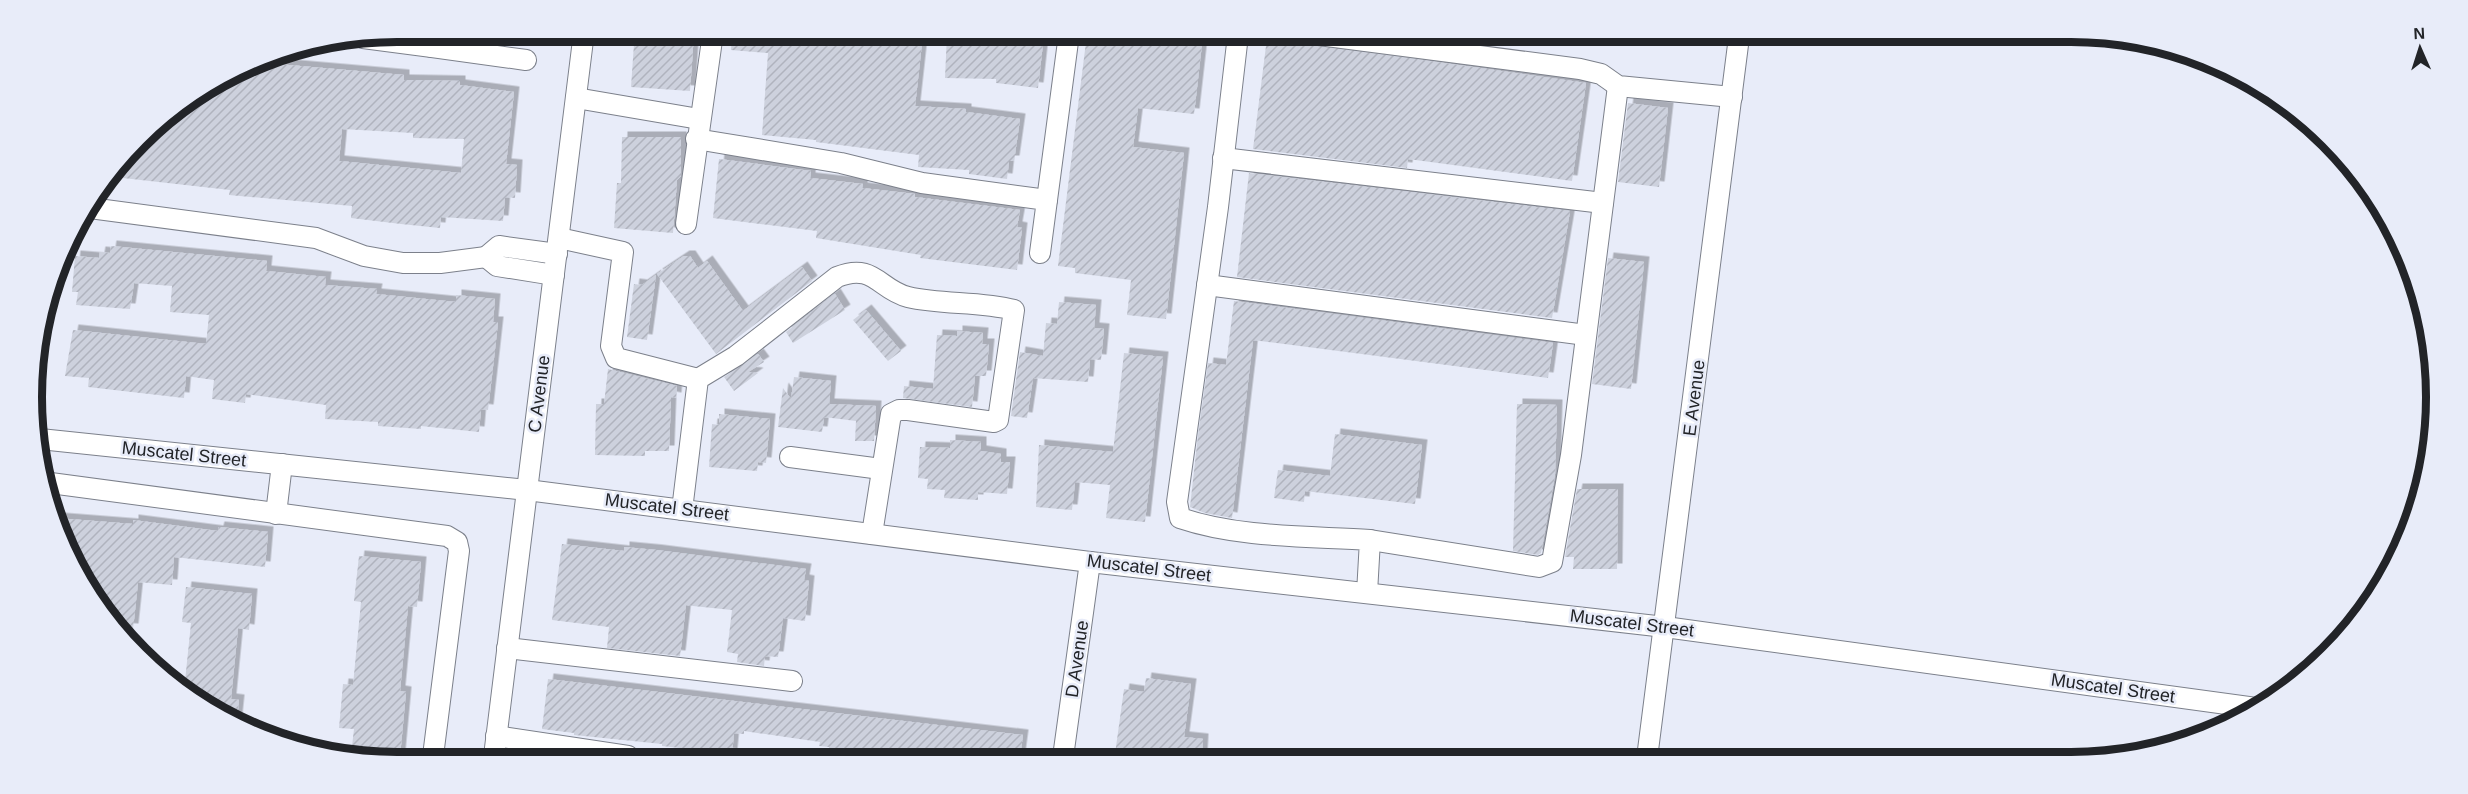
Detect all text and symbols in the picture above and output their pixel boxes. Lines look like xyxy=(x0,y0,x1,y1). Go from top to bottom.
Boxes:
north arrow xyxy=(2390,18,2450,78)
text: N xyxy=(2413,25,2425,42)
street label: C Avenue xyxy=(524,354,554,434)
street label: E Avenue xyxy=(1679,359,1709,437)
street label: Muscatel Street xyxy=(121,438,247,470)
street label: Muscatel Street xyxy=(604,489,730,525)
street label: Muscatel Street xyxy=(1086,550,1212,586)
street label: Muscatel Street xyxy=(1569,605,1695,641)
street label: D Avenue xyxy=(1062,619,1092,699)
street label: Muscatel Street xyxy=(2050,669,2176,707)

